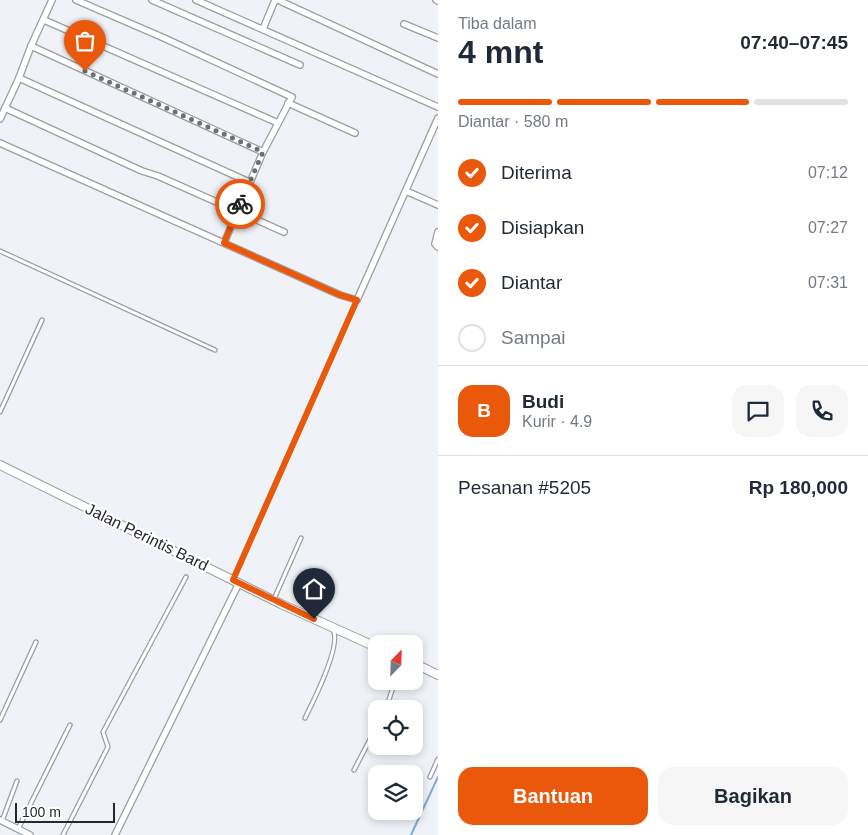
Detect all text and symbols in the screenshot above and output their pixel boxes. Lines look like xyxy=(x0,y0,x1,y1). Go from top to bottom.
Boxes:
text: Tiba dalam xyxy=(458,15,537,32)
pin xyxy=(64,20,106,71)
icon: bag xyxy=(71,27,99,55)
text: 07:40–07:45 xyxy=(740,32,848,53)
text: 4 mnt xyxy=(458,34,543,70)
text: Diantar · 580 m xyxy=(458,113,568,130)
icon: check xyxy=(458,159,486,187)
text: Diterima xyxy=(501,162,572,183)
text: 07:12 xyxy=(808,164,848,181)
courier xyxy=(215,179,265,229)
icon: bike xyxy=(226,190,254,218)
icon: check xyxy=(458,214,486,242)
text: Disiapkan xyxy=(501,217,584,238)
text: 07:27 xyxy=(808,219,848,236)
icon: check xyxy=(458,269,486,297)
text: Diantar xyxy=(501,272,562,293)
text: 07:31 xyxy=(808,274,848,291)
text: Sampai xyxy=(501,327,565,348)
button: chat xyxy=(732,385,784,437)
button: phone xyxy=(796,385,848,437)
text: Budi xyxy=(522,391,564,412)
text: B xyxy=(477,400,491,421)
text: Kurir · 4.9 xyxy=(522,413,592,430)
text: Pesanan #5205 xyxy=(458,477,591,498)
text: Rp 180,000 xyxy=(749,477,848,498)
street label: Jalan Perintis Bard xyxy=(83,500,211,574)
pin xyxy=(293,568,335,619)
icon: home xyxy=(300,575,328,603)
north arrow xyxy=(368,635,422,690)
map controls xyxy=(368,635,423,820)
button: locate xyxy=(368,700,423,755)
button: layers xyxy=(368,765,423,820)
button: Bantuan xyxy=(458,767,648,825)
button: Bagikan xyxy=(658,767,848,825)
scale bar xyxy=(15,800,115,823)
text: 100 m xyxy=(22,804,61,820)

